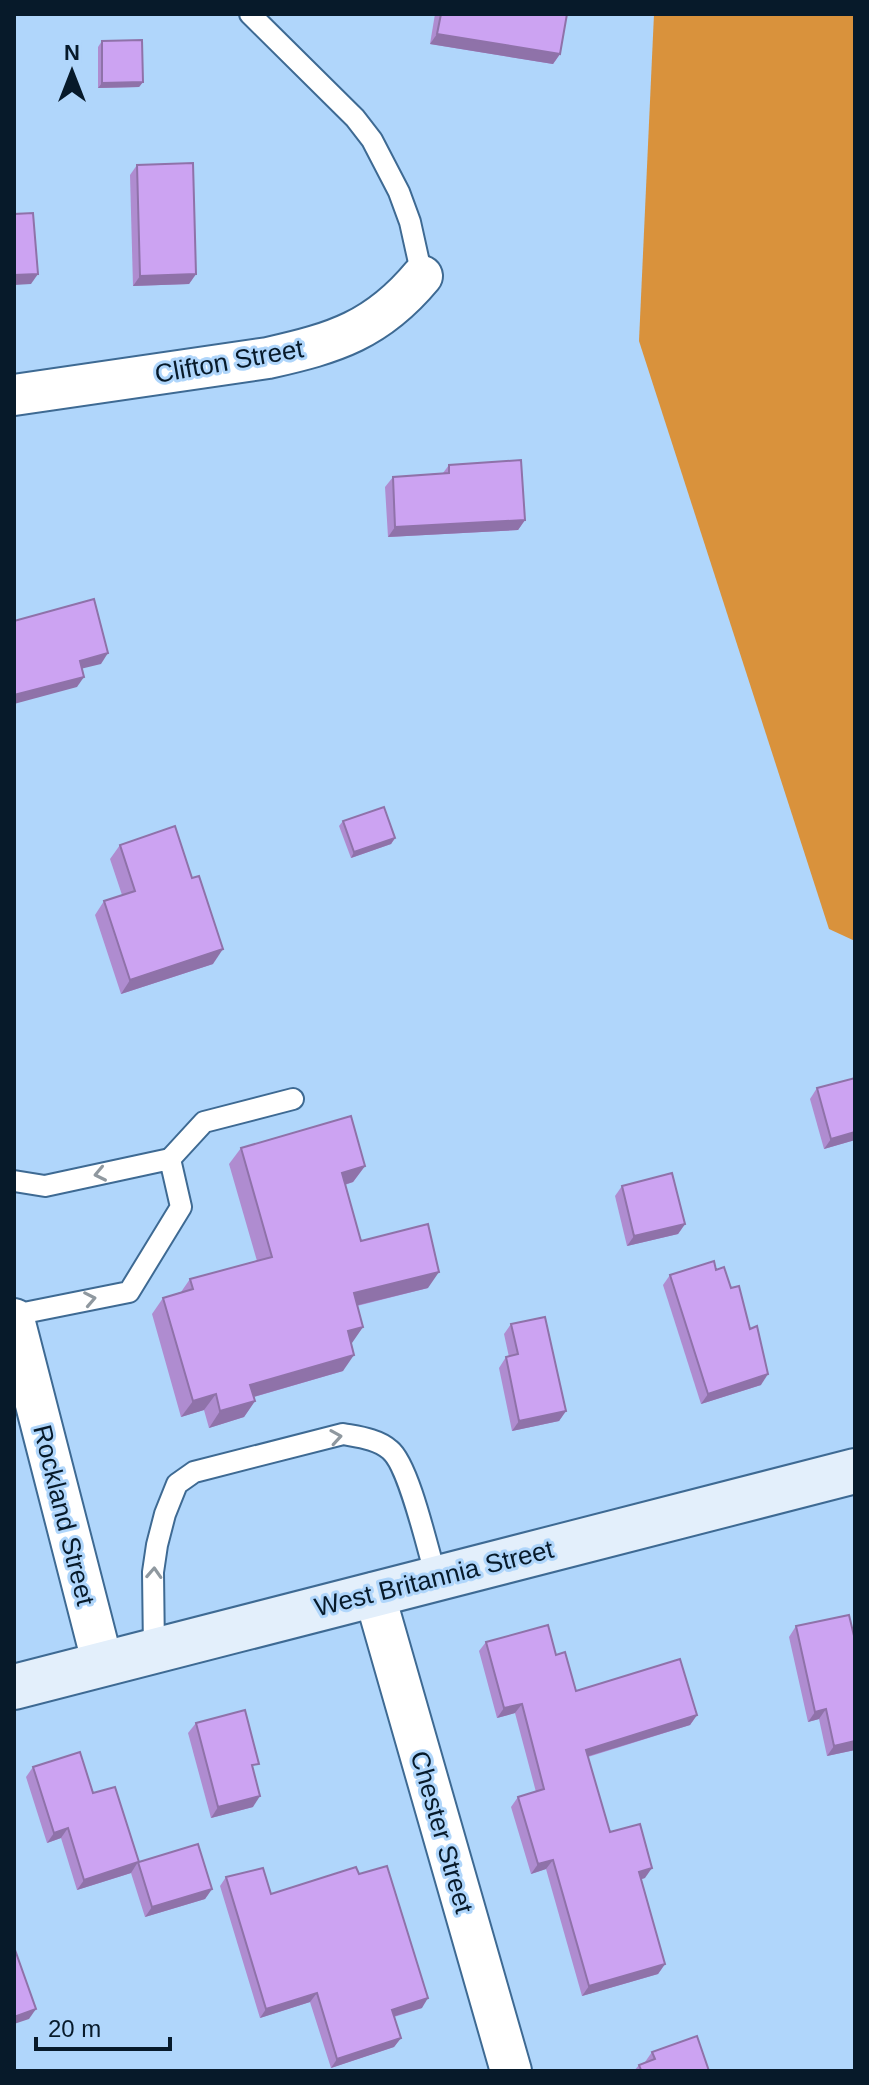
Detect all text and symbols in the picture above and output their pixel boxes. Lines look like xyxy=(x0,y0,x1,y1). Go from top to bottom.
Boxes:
north arrow xyxy=(32,32,112,112)
text: N xyxy=(64,40,80,65)
street label: Clifton Street xyxy=(152,333,306,389)
one-way arrow xyxy=(93,1165,107,1182)
one-way arrow xyxy=(84,1292,97,1309)
street label: Rockland Street xyxy=(27,1422,101,1609)
one-way arrow xyxy=(329,1429,343,1446)
street label: West Britannia Street xyxy=(311,1534,557,1622)
one-way arrow xyxy=(145,1566,162,1579)
street label: Chester Street xyxy=(404,1747,480,1917)
scale bar xyxy=(36,2001,170,2051)
text: 20 m xyxy=(48,2015,101,2042)

